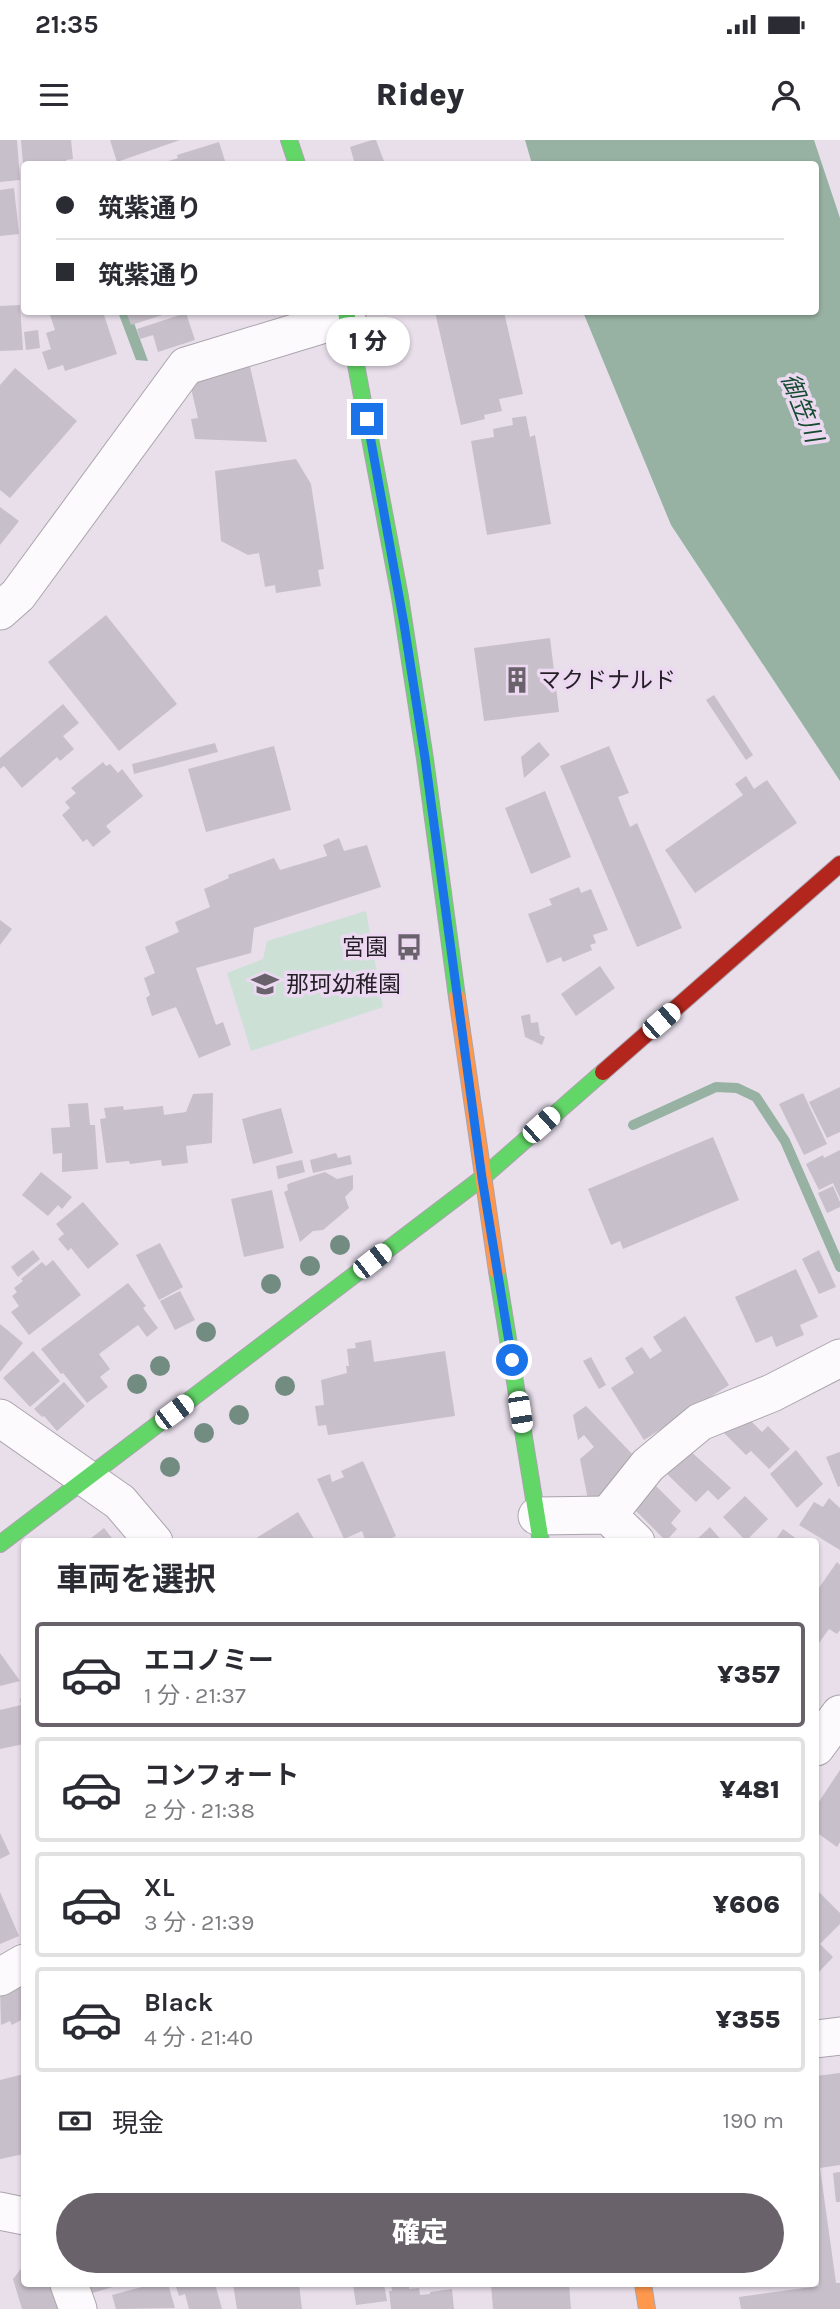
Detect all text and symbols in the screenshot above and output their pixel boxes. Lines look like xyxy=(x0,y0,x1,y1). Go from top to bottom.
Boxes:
text: 21:35 xyxy=(35,9,98,40)
icon: menu xyxy=(35,76,73,114)
text: Ridey xyxy=(376,76,464,113)
icon: person xyxy=(767,76,805,114)
text: 筑紫通り xyxy=(98,193,202,224)
text: 筑紫通り xyxy=(98,260,202,291)
callout: 1 分 xyxy=(325,317,409,366)
text: 1 分 xyxy=(349,328,387,355)
water label: 御笠川 xyxy=(776,369,830,449)
route end xyxy=(351,403,383,435)
building icon: マクドナルド xyxy=(502,665,532,695)
place label: マクドナルド xyxy=(538,667,676,694)
bus stop icon: 宮園 xyxy=(394,932,424,962)
place label: 宮園 xyxy=(342,934,388,961)
school or university icon: 那珂幼稚園 xyxy=(250,969,280,999)
place label: 那珂幼稚園 xyxy=(286,971,401,998)
car xyxy=(639,999,684,1043)
car xyxy=(519,1103,564,1147)
car xyxy=(349,1240,396,1282)
route start xyxy=(496,1344,528,1376)
car xyxy=(507,1390,534,1434)
car xyxy=(151,1391,198,1433)
text: 車両を選択 xyxy=(56,1561,216,1598)
icon: car xyxy=(60,1643,123,1706)
text: エコノミー xyxy=(144,1645,274,1676)
text: ¥357 xyxy=(717,1659,780,1690)
text: 1 分 · 21:37 xyxy=(144,1682,246,1709)
icon: car xyxy=(60,1758,123,1821)
text: コンフォート xyxy=(144,1760,299,1791)
text: ¥481 xyxy=(720,1774,780,1805)
text: 2 分 · 21:38 xyxy=(144,1797,255,1824)
text: XL xyxy=(144,1872,175,1903)
icon: car xyxy=(60,1873,123,1936)
text: ¥606 xyxy=(713,1889,780,1920)
text: 3 分 · 21:39 xyxy=(144,1909,254,1936)
text: Black xyxy=(144,1987,213,2018)
icon: car xyxy=(60,1988,123,2051)
text: ¥355 xyxy=(715,2004,780,2035)
text: 4 分 · 21:40 xyxy=(144,2024,253,2051)
icon: cash xyxy=(56,2102,94,2140)
text: 190 m xyxy=(722,2107,784,2134)
text: 現金 xyxy=(112,2108,164,2139)
button: 確定 xyxy=(56,2193,784,2273)

